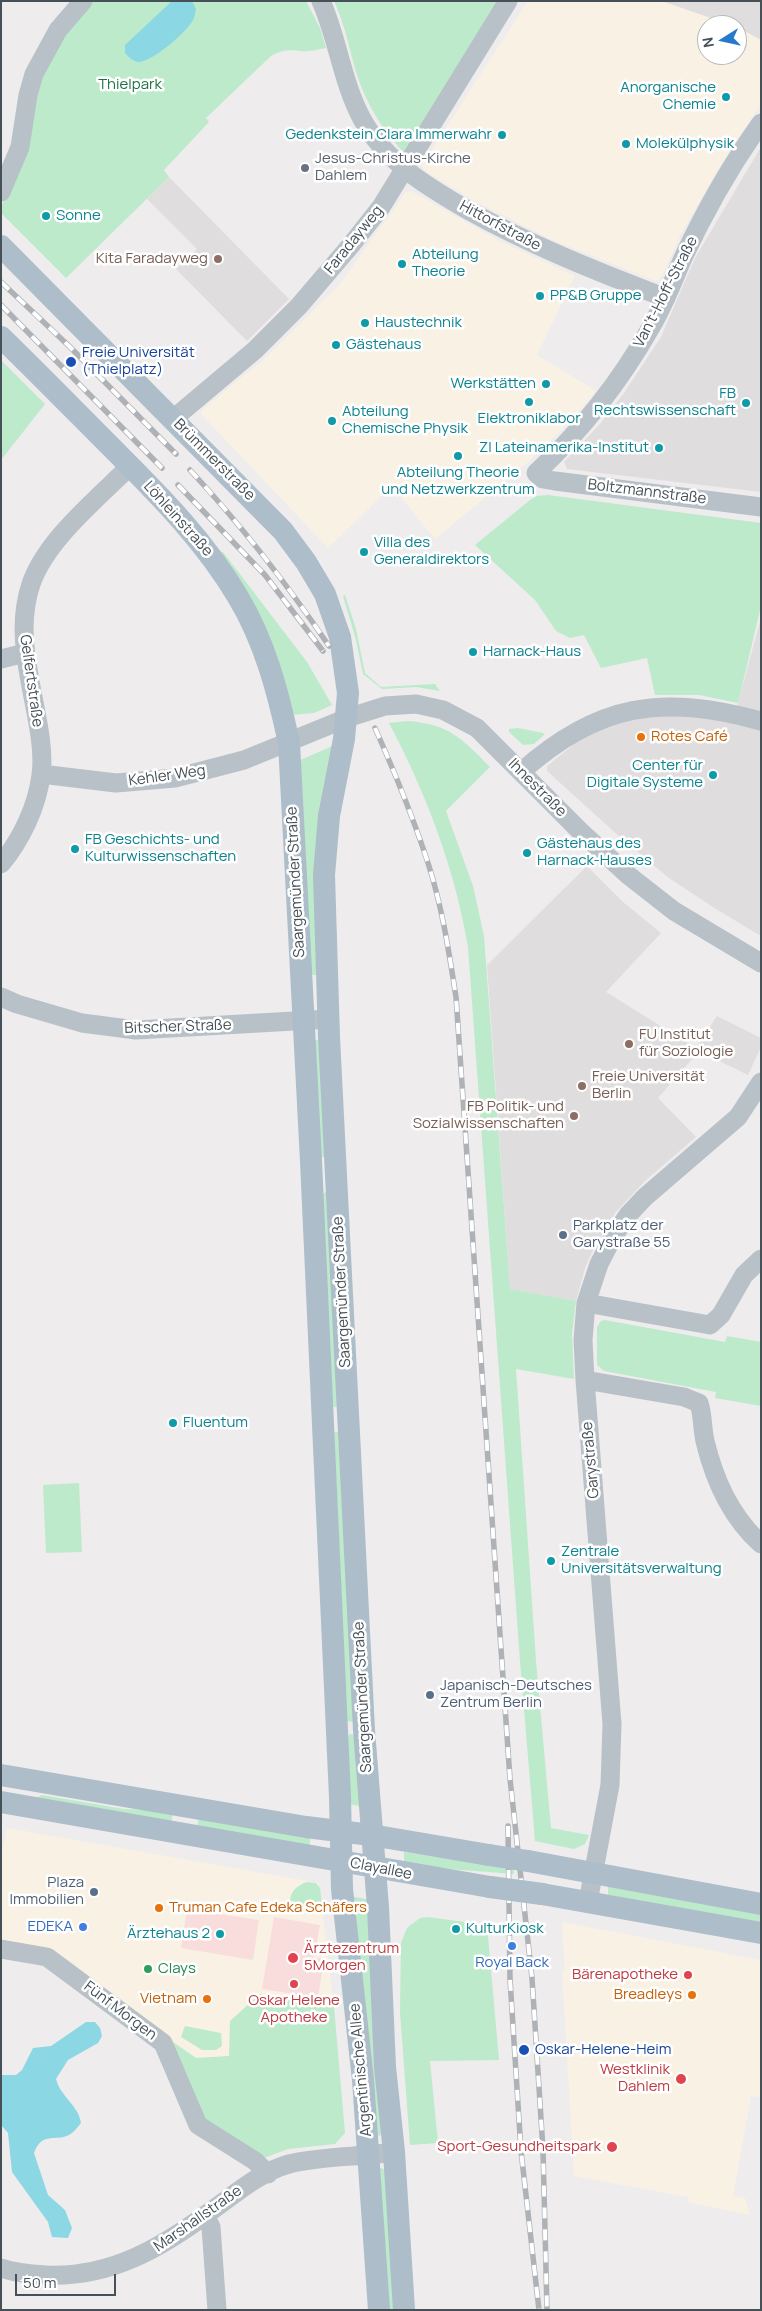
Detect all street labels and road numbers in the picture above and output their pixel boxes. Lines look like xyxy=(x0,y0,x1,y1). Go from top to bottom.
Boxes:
street label: Hittorfstraße xyxy=(456,197,544,255)
street label: Faradayweg xyxy=(321,202,387,278)
street label: Van't-Hoff-Straße xyxy=(630,233,702,351)
street label: Brümmerstraße xyxy=(170,416,258,504)
street label: Boltzmannstraße xyxy=(587,476,707,508)
street label: Löhleinstraße xyxy=(139,478,217,560)
street label: Gelfertstraße xyxy=(16,634,46,728)
street label: Ihnestraße xyxy=(504,755,570,821)
street label: Kehler Weg xyxy=(127,762,207,790)
street label: Saargemünder Straße xyxy=(283,806,309,958)
street label: Bitscher Straße xyxy=(124,1016,232,1038)
street label: Saargemünder Straße xyxy=(329,1216,355,1368)
street label: Garystraße xyxy=(579,1421,603,1499)
street label: Saargemünder Straße xyxy=(350,1621,376,1773)
street label: Clayallee xyxy=(349,1854,413,1884)
street label: Fünf Morgen xyxy=(80,1978,160,2044)
street label: Argentinische Allee xyxy=(346,2003,376,2137)
street label: Marshallstraße xyxy=(151,2182,245,2256)

